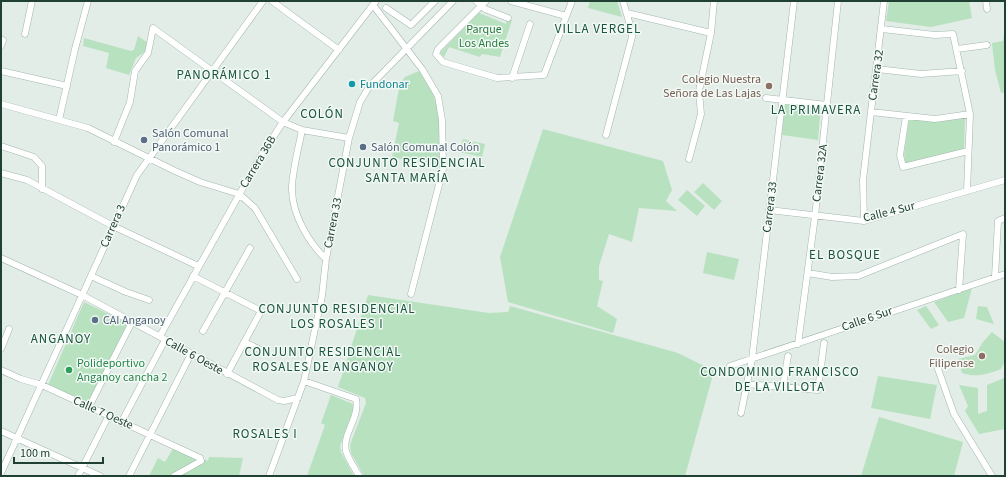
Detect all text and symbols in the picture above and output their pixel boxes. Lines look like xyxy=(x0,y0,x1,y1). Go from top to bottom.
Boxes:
district label: VILLA VERGEL xyxy=(555,20,641,38)
park label: Parque Los Andes xyxy=(459,21,509,52)
street label: Carrera 32 xyxy=(864,48,888,102)
district label: PANORÁMICO 1 xyxy=(177,66,271,84)
place label: Colegio Nuestra Señora de Las Lajas xyxy=(663,71,761,102)
place label: Fundonar xyxy=(360,76,410,93)
marker: Fundonar xyxy=(347,79,357,89)
marker: Colegio Nuestra Señora de Las Lajas xyxy=(764,81,774,91)
district label: LA PRIMAVERA xyxy=(771,101,861,119)
district label: COLÓN xyxy=(300,105,344,123)
place label: Salón Comunal Panorámico 1 xyxy=(152,125,229,156)
street label: Carrera 36B xyxy=(236,133,280,191)
marker: Salón Comunal Panorámico 1 xyxy=(139,135,149,145)
place label: Salón Comunal Colón xyxy=(371,139,479,156)
marker: Salón Comunal Colón xyxy=(358,142,368,152)
street label: Carrera 32A xyxy=(808,143,832,203)
district label: CONJUNTO RESIDENCIAL SANTA MARÍA xyxy=(328,154,486,187)
street label: Carrera 33 xyxy=(758,180,782,234)
street label: Carrera 33 xyxy=(320,196,346,250)
street label: Calle 4 Sur xyxy=(861,197,917,227)
street label: Carrera 3 xyxy=(96,202,130,250)
district label: EL BOSQUE xyxy=(809,246,881,264)
district label: CONJUNTO RESIDENCIAL LOS ROSALES I xyxy=(258,300,416,333)
street label: Calle 6 Sur xyxy=(839,302,896,336)
place label: CAI Anganoy xyxy=(103,312,166,329)
marker: CAI Anganoy xyxy=(90,315,100,325)
district label: ANGANOY xyxy=(31,330,91,348)
street label: Calle 6 Oeste xyxy=(162,333,226,379)
place label: Colegio Filipense xyxy=(929,341,974,372)
district label: CONJUNTO RESIDENCIAL ROSALES DE ANGANOY xyxy=(244,343,402,376)
marker: Colegio Filipense xyxy=(977,351,987,361)
place label: Polideportivo Anganoy cancha 2 xyxy=(77,355,167,386)
district label: CONDOMINIO FRANCISCO DE LA VILLOTA xyxy=(700,363,860,396)
marker: Polideportivo Anganoy cancha 2 xyxy=(64,365,74,375)
street label: Calle 7 Oeste xyxy=(70,392,136,434)
district label: ROSALES I xyxy=(232,425,298,443)
scale bar xyxy=(14,439,103,465)
text: 100 m xyxy=(20,445,50,462)

